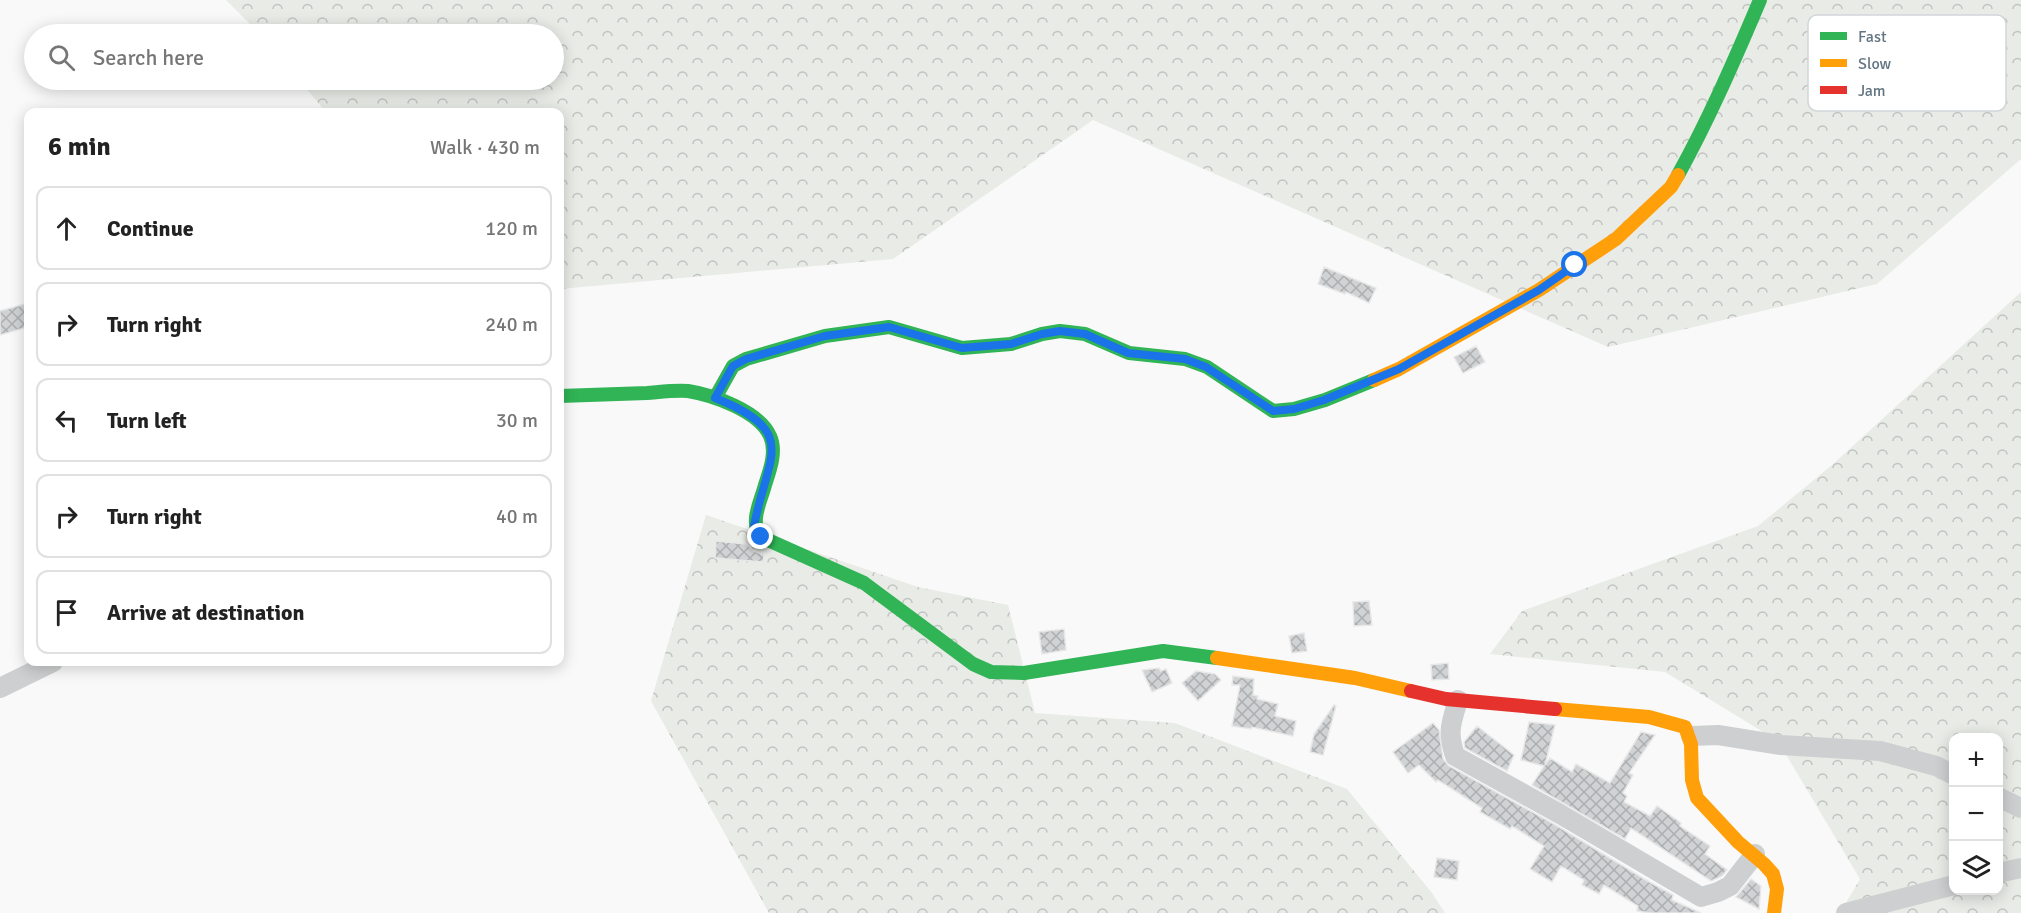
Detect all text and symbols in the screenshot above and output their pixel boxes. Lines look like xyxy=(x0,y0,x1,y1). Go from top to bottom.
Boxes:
legend xyxy=(1808,15,2006,111)
search box xyxy=(24,24,564,90)
text: Fast xyxy=(1858,27,1887,47)
icon: search xyxy=(45,41,78,74)
text: Search here xyxy=(93,44,204,71)
text: Slow xyxy=(1858,54,1892,74)
text: Jam xyxy=(1858,81,1886,101)
text: 6 min xyxy=(48,131,111,163)
text: Walk · 430 m xyxy=(430,135,540,160)
icon: ahead xyxy=(50,212,83,245)
text: Continue xyxy=(107,215,194,242)
text: 120 m xyxy=(485,216,538,241)
route start xyxy=(1561,251,1587,277)
icon: right xyxy=(50,308,83,341)
text: Turn right xyxy=(107,311,202,338)
text: 240 m xyxy=(485,312,538,337)
icon: left xyxy=(50,404,83,437)
text: Turn left xyxy=(107,407,187,434)
text: 30 m xyxy=(496,408,538,433)
icon: right xyxy=(50,500,83,533)
text: Turn right xyxy=(107,503,202,530)
text: 40 m xyxy=(496,504,538,529)
route end xyxy=(747,523,773,549)
icon: arrive xyxy=(50,596,83,629)
text: Arrive at destination xyxy=(107,599,304,626)
map controls xyxy=(1949,733,2003,895)
button: + xyxy=(1949,733,2003,787)
button: − xyxy=(1949,787,2003,841)
button: layers xyxy=(1949,841,2003,895)

